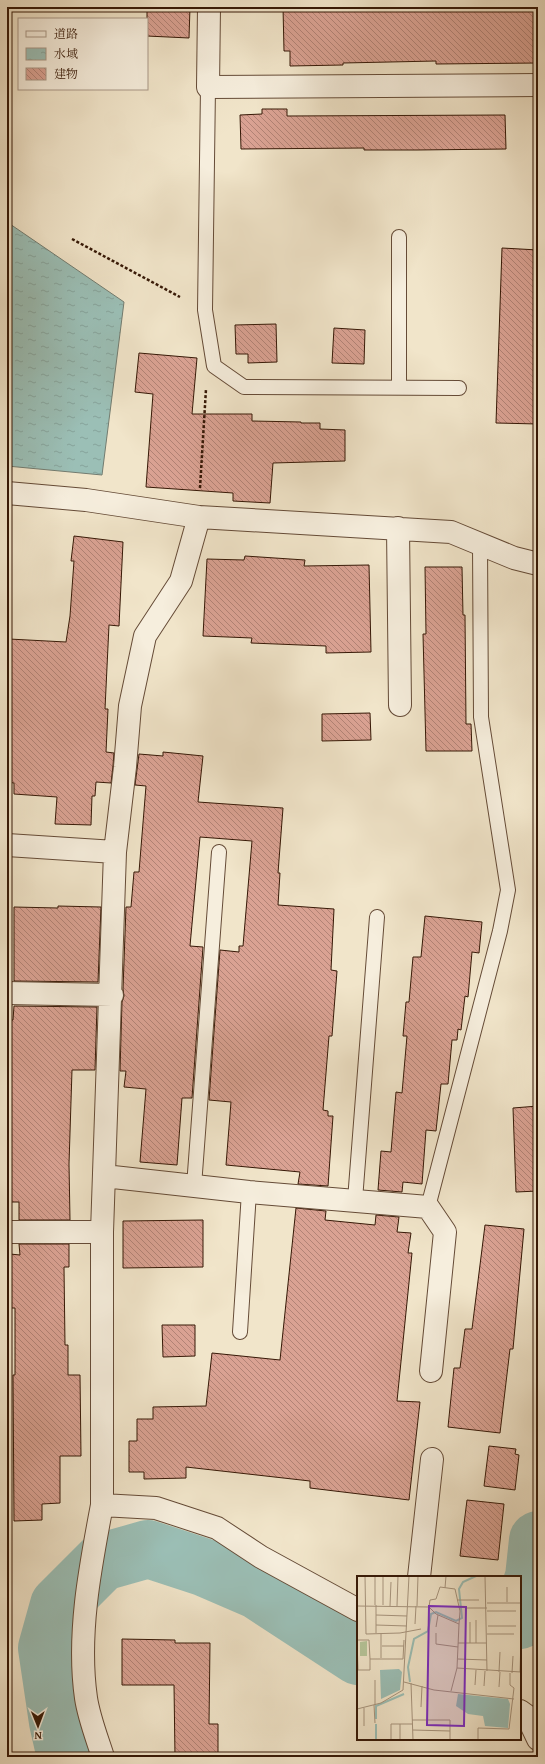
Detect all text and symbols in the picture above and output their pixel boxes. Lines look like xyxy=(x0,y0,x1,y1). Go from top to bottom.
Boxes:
legend xyxy=(18,18,148,90)
text: 道路 xyxy=(54,25,78,42)
text: 水域 xyxy=(54,45,78,62)
text: 建物 xyxy=(54,65,78,82)
inset map xyxy=(357,1576,521,1740)
north arrow xyxy=(18,1706,58,1746)
text: N xyxy=(34,1728,42,1744)

